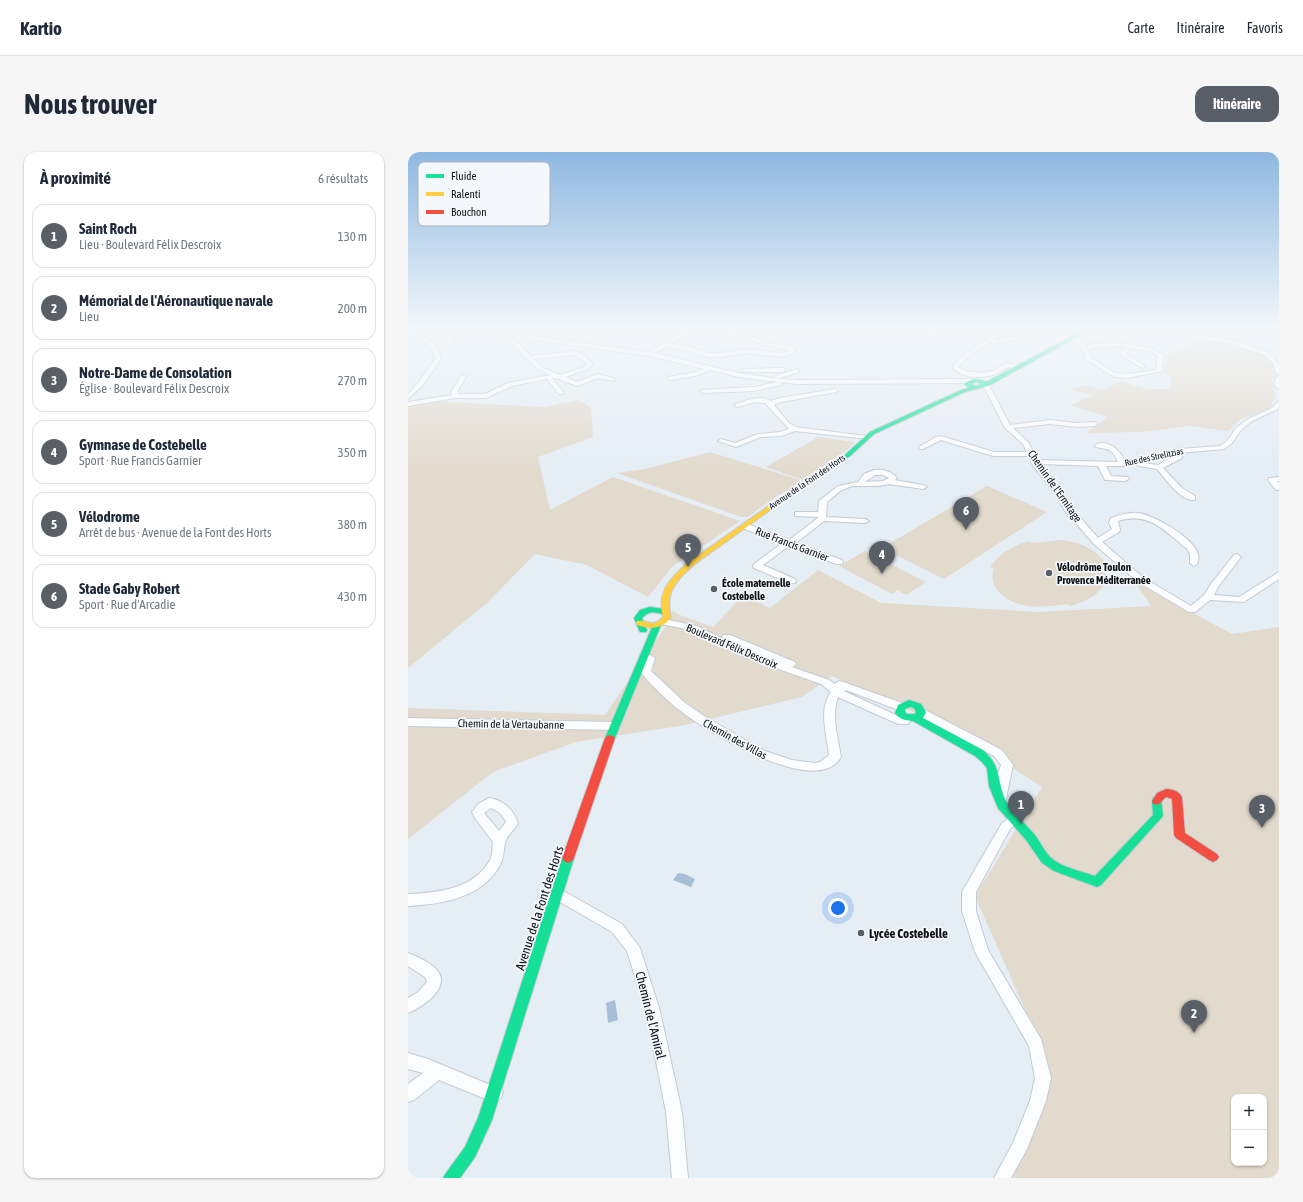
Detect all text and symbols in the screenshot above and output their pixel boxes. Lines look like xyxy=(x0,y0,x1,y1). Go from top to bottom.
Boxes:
text: Kartio xyxy=(20,17,62,39)
text: Carte xyxy=(1128,20,1155,36)
text: Itinéraire xyxy=(1177,20,1225,36)
text: Favoris xyxy=(1247,20,1283,36)
button: Itinéraire xyxy=(1195,86,1279,122)
text: Nous trouver xyxy=(24,88,156,120)
legend xyxy=(418,162,550,226)
text: À proximité xyxy=(40,168,111,188)
text: Fluide xyxy=(451,170,476,182)
text: 6 résultats xyxy=(318,171,368,186)
text: Ralenti xyxy=(451,188,480,200)
text: Bouchon xyxy=(451,206,487,218)
text: Saint Roch xyxy=(79,220,137,237)
text: 1 xyxy=(51,229,57,244)
text: 130 m xyxy=(338,229,367,244)
text: Lieu · Boulevard Félix Descroix xyxy=(79,237,221,252)
text: Mémorial de l'Aéronautique navale xyxy=(79,292,273,309)
text: 2 xyxy=(51,301,57,316)
text: 200 m xyxy=(338,301,367,316)
text: Lieu xyxy=(79,309,99,324)
text: Notre-Dame de Consolation xyxy=(79,364,232,381)
text: 3 xyxy=(51,373,57,388)
text: 270 m xyxy=(338,373,367,388)
text: Église · Boulevard Félix Descroix xyxy=(79,381,229,396)
text: Gymnase de Costebelle xyxy=(79,436,207,453)
text: 4 xyxy=(51,445,57,460)
text: 350 m xyxy=(338,445,367,460)
street label: Rue des Strelitzias xyxy=(1124,446,1184,468)
street label: Chemin de l'Ermitage xyxy=(1026,448,1084,524)
text: Sport · Rue Francis Garnier xyxy=(79,453,202,468)
street label: Avenue de la Font des Horts xyxy=(767,453,847,511)
pin: 6 xyxy=(953,497,979,530)
text: Vélodrome xyxy=(79,508,140,525)
text: 5 xyxy=(51,517,57,532)
text: 380 m xyxy=(338,517,367,532)
text: Arrêt de bus · Avenue de la Font des Horts xyxy=(79,525,272,540)
street label: Rue Francis Garnier xyxy=(754,525,831,564)
pin: 5 xyxy=(675,534,701,567)
pin: 4 xyxy=(869,541,895,574)
place label: Vélodrôme Toulon Provence Méditerranée xyxy=(1056,561,1151,586)
marker: Vélodrôme Toulon Provence Méditerranée xyxy=(1044,568,1054,578)
place label: École maternelle Costebelle xyxy=(722,577,791,602)
text: Stade Gaby Robert xyxy=(79,580,180,597)
marker: École maternelle Costebelle xyxy=(709,584,719,594)
text: 6 xyxy=(51,589,57,604)
text: 430 m xyxy=(338,589,367,604)
text: Sport · Rue d'Arcadie xyxy=(79,597,175,612)
street label: Boulevard Félix Descroix xyxy=(685,621,780,671)
street label: Chemin de la Vertaubanne xyxy=(458,717,564,731)
street label: Chemin des Villas xyxy=(701,717,769,761)
pin: 1 xyxy=(1008,791,1034,824)
pin: 3 xyxy=(1249,795,1275,828)
street label: Avenue de la Font des Horts xyxy=(512,844,567,972)
your location xyxy=(828,898,848,918)
place label: Lycée Costebelle xyxy=(869,926,948,941)
marker: Lycée Costebelle xyxy=(856,928,866,938)
street label: Chemin de l'Amiral xyxy=(632,970,669,1061)
pin: 2 xyxy=(1181,1000,1207,1033)
map controls xyxy=(1231,1094,1267,1166)
button: + xyxy=(1231,1094,1267,1130)
button: − xyxy=(1231,1130,1267,1166)

